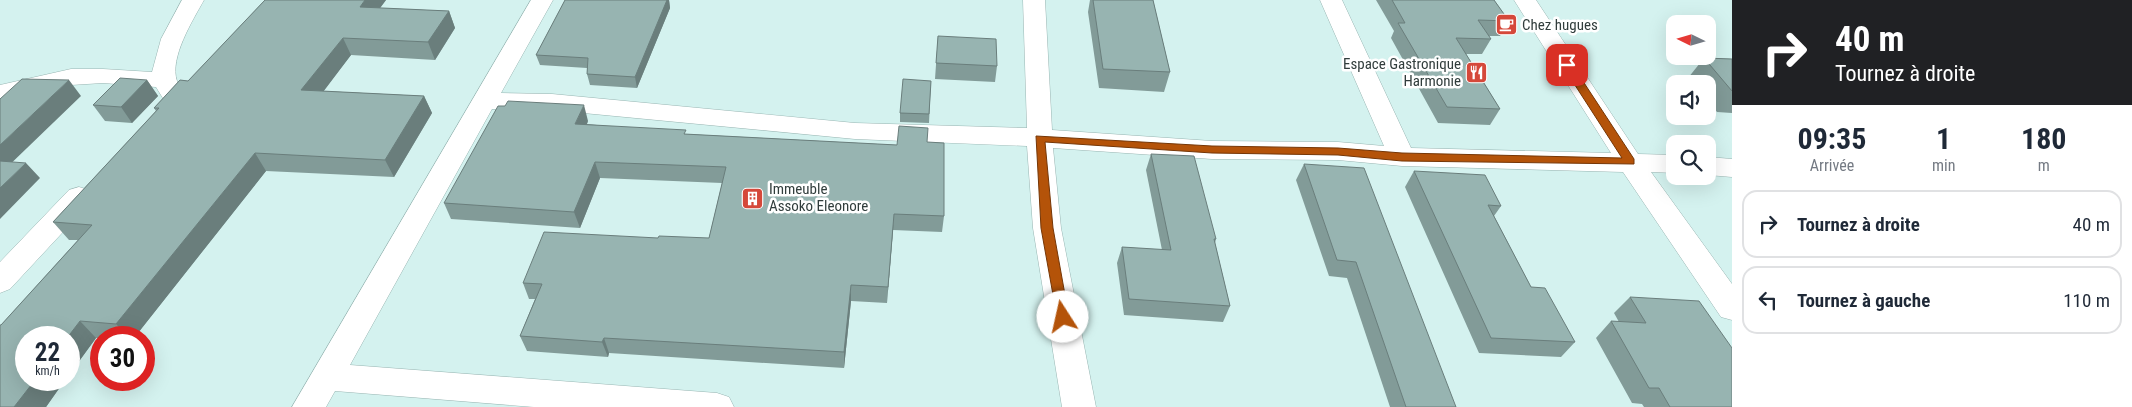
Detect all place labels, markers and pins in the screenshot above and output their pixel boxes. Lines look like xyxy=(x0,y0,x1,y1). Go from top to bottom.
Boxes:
cafe icon: Chez hugues xyxy=(1494,13,1518,37)
place label: Chez hugues xyxy=(1522,16,1598,34)
pin xyxy=(1546,44,1588,86)
place label: Espace Gastronique Harmonie xyxy=(1343,55,1461,90)
restaurant icon: Espace Gastronique Harmonie xyxy=(1465,61,1489,85)
place label: Immeuble Assoko Eleonore xyxy=(769,180,868,215)
building icon: Immeuble Assoko Eleonore xyxy=(741,186,765,210)

